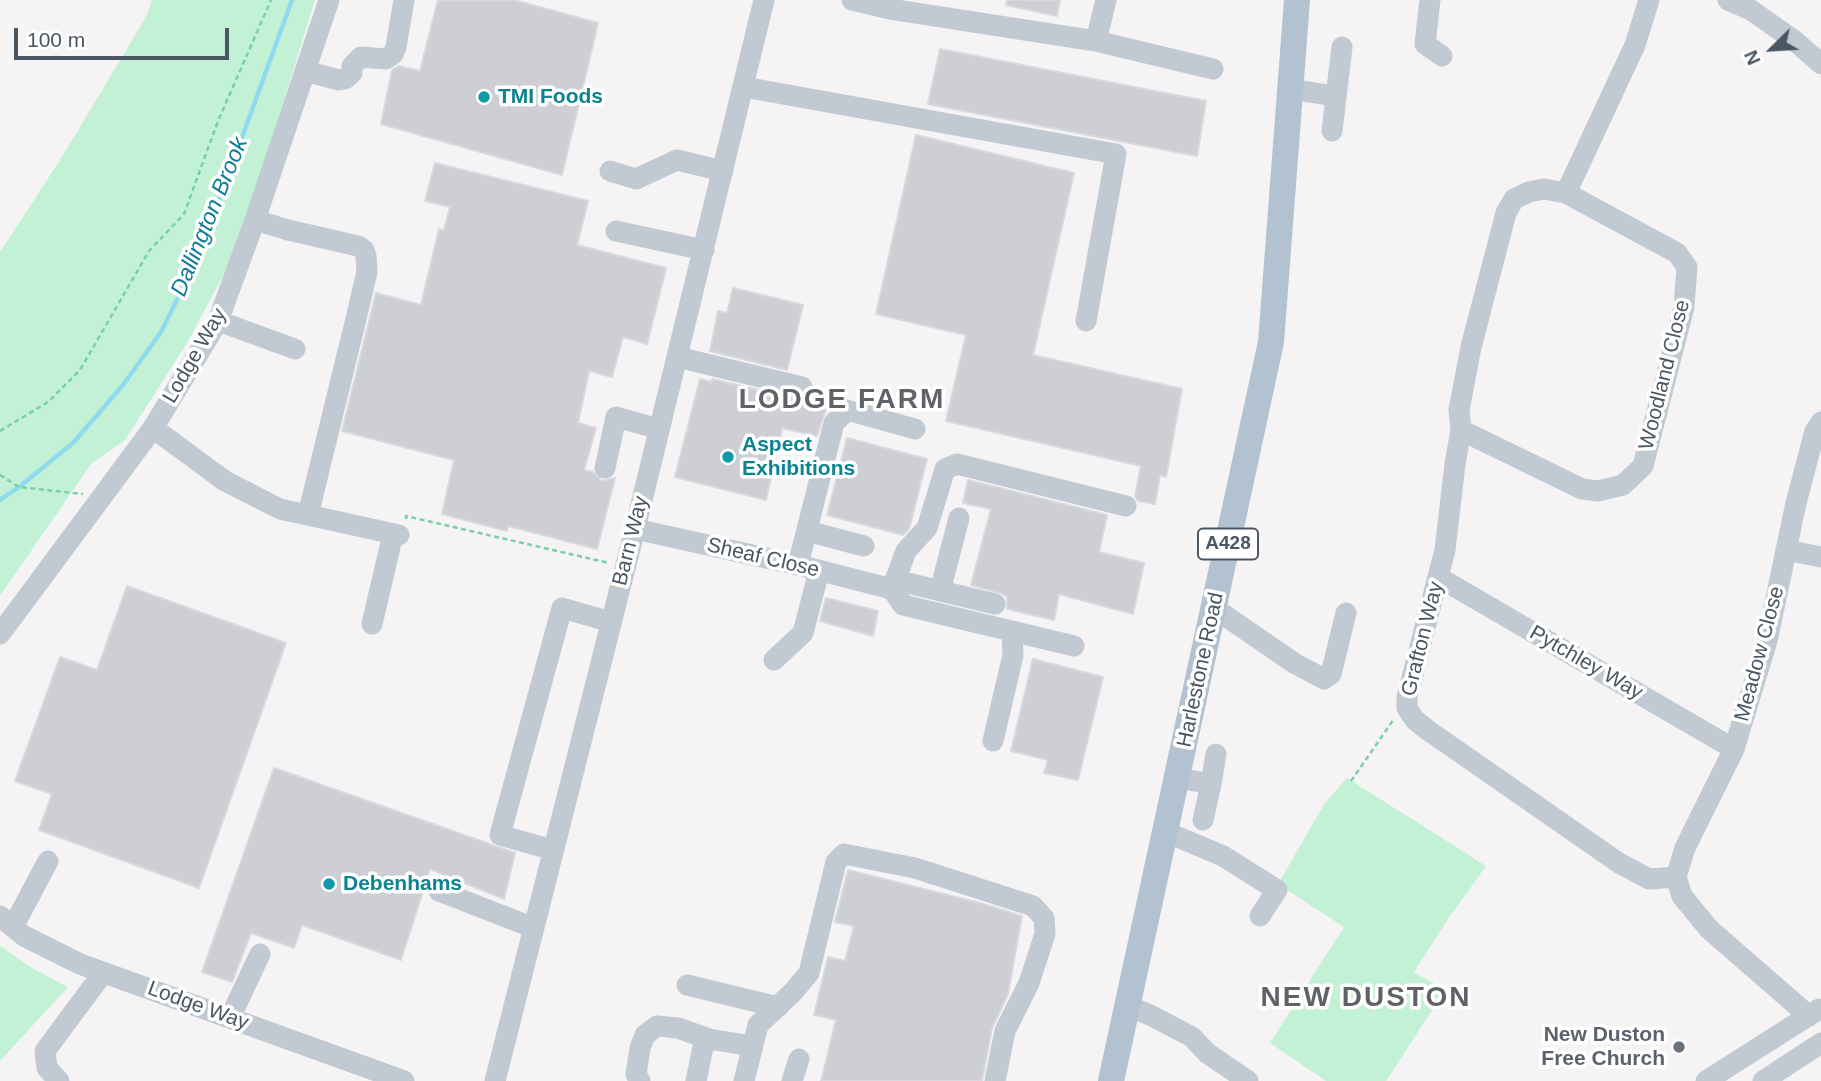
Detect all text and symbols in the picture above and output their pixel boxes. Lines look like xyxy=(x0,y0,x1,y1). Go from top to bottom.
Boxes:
scale bar xyxy=(18,14,233,58)
north arrow xyxy=(1737,14,1807,84)
text: 100 m xyxy=(27,28,85,51)
text: N xyxy=(1740,47,1765,68)
place label: TMI Foods xyxy=(498,84,603,110)
marker: TMI Foods xyxy=(476,89,492,105)
water label: Dallington Brook xyxy=(166,134,254,300)
street label: Woodland Close xyxy=(1634,297,1696,453)
street label: Lodge Way xyxy=(158,304,232,408)
district label: LODGE FARM xyxy=(740,383,944,417)
place label: Aspect Exhibitions xyxy=(742,432,855,482)
marker: Aspect Exhibitions xyxy=(720,449,736,465)
street label: Barn Way xyxy=(608,494,654,588)
road number: A428 xyxy=(1198,528,1258,559)
street label: Sheaf Close xyxy=(704,533,822,583)
street label: Grafton Way xyxy=(1397,579,1449,699)
street label: Meadow Close xyxy=(1730,584,1790,724)
street label: Harlestone Road xyxy=(1172,590,1230,750)
street label: Pytchley Way xyxy=(1525,620,1647,706)
place label: Debenhams xyxy=(343,871,462,897)
marker: Debenhams xyxy=(321,876,337,892)
street label: Lodge Way xyxy=(144,976,252,1036)
district label: NEW DUSTON xyxy=(1262,981,1470,1015)
place label: New Duston Free Church xyxy=(1541,1022,1665,1072)
marker: New Duston Free Church xyxy=(1671,1039,1687,1055)

